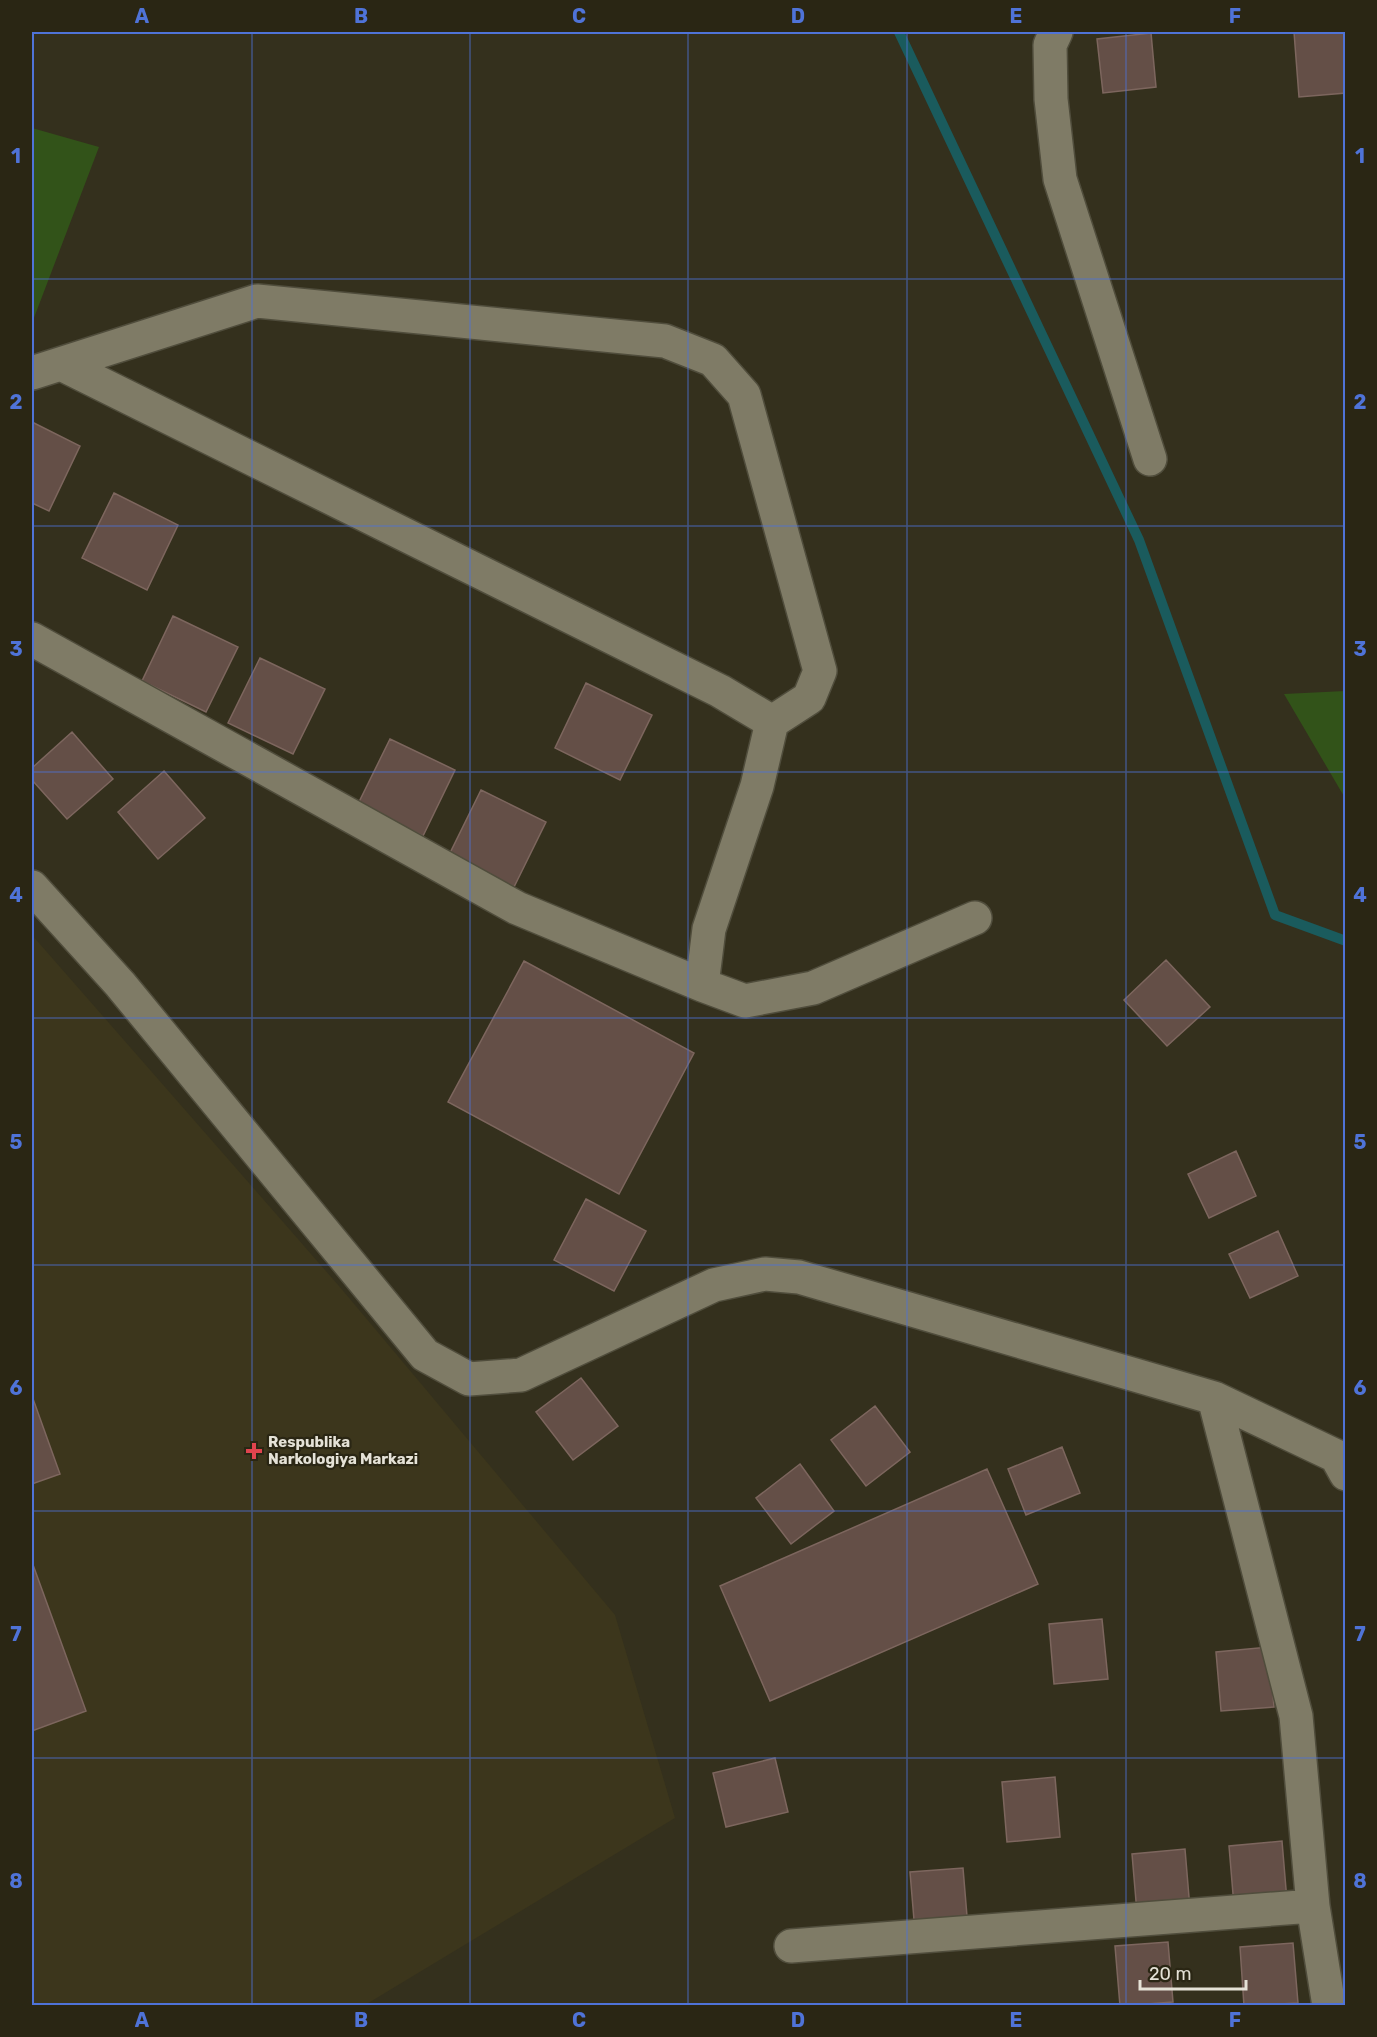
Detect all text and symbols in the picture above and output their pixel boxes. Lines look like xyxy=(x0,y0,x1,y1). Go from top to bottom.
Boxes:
text: A xyxy=(135,4,150,28)
text: B xyxy=(354,4,368,28)
text: C xyxy=(572,4,586,28)
text: D xyxy=(791,4,805,28)
text: E xyxy=(1010,4,1022,28)
text: F xyxy=(1229,4,1241,28)
text: 1 xyxy=(11,144,21,168)
text: 1 xyxy=(1355,144,1365,168)
text: 2 xyxy=(10,390,23,414)
text: 2 xyxy=(1354,390,1367,414)
text: 3 xyxy=(9,637,23,661)
text: 3 xyxy=(1353,637,1367,661)
text: 4 xyxy=(9,883,23,907)
text: 4 xyxy=(1353,883,1367,907)
text: 5 xyxy=(10,1130,23,1154)
text: 5 xyxy=(1354,1130,1367,1154)
text: 6 xyxy=(9,1376,23,1400)
text: 6 xyxy=(1353,1376,1367,1400)
place label: Respublika Narkologiya Markazi xyxy=(268,1433,418,1468)
marker: Respublika Narkologiya Markazi xyxy=(245,1442,263,1460)
text: 7 xyxy=(10,1622,22,1646)
text: 7 xyxy=(1354,1622,1366,1646)
text: 8 xyxy=(9,1869,23,1893)
text: 8 xyxy=(1353,1869,1367,1893)
scale bar xyxy=(1140,1953,1246,1991)
text: 20 m xyxy=(1149,1963,1191,1985)
text: A xyxy=(135,2008,150,2032)
text: B xyxy=(354,2008,368,2032)
text: C xyxy=(572,2008,586,2032)
text: D xyxy=(791,2008,805,2032)
text: E xyxy=(1010,2008,1022,2032)
text: F xyxy=(1229,2008,1241,2032)

